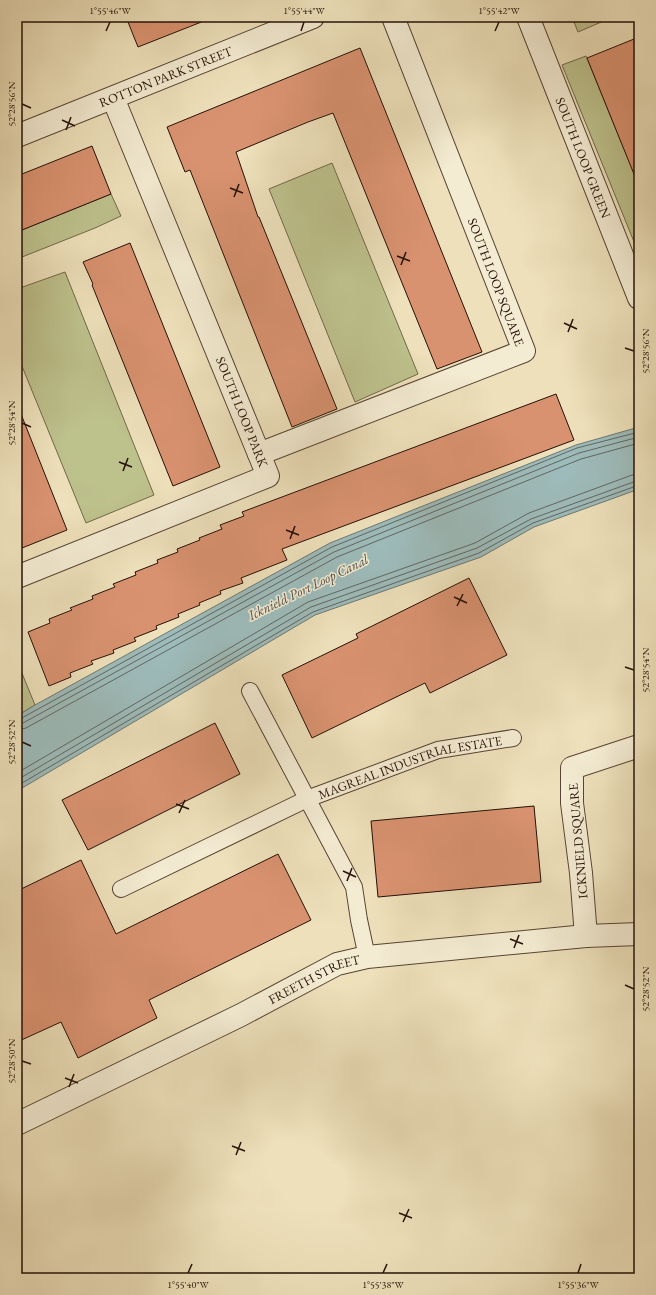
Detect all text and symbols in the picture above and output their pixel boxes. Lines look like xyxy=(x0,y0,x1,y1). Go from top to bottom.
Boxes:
text: 1°55'46"W xyxy=(89,4,132,17)
text: 1°55'44"W xyxy=(283,4,326,17)
text: 1°55'42"W xyxy=(478,4,521,17)
street label: ROTTON PARK STREET xyxy=(96,42,235,111)
text: 52°28'56"N xyxy=(5,81,18,126)
street label: SOUTH LOOP GREEN xyxy=(552,95,615,221)
street label: SOUTH LOOP SQUARE xyxy=(464,216,528,348)
text: 52°28'56"N xyxy=(639,328,652,373)
street label: SOUTH LOOP PARK xyxy=(212,354,272,470)
text: 52°28'54"N xyxy=(5,400,18,445)
water label: Icknield Port Loop Canal xyxy=(244,550,372,624)
text: 52°28'54"N xyxy=(639,647,652,692)
text: 52°28'52"N xyxy=(5,719,18,764)
street label: MAGREAL INDUSTRIAL ESTATE xyxy=(315,731,503,803)
street label: ICKNIELD SQUARE xyxy=(564,783,592,899)
street label: FREETH STREET xyxy=(265,950,362,1008)
text: 52°28'52"N xyxy=(639,966,652,1011)
text: 52°28'50"N xyxy=(5,1038,18,1083)
text: 1°55'40"W xyxy=(167,1278,210,1291)
text: 1°55'38"W xyxy=(362,1278,405,1291)
text: 1°55'36"W xyxy=(557,1278,600,1291)

